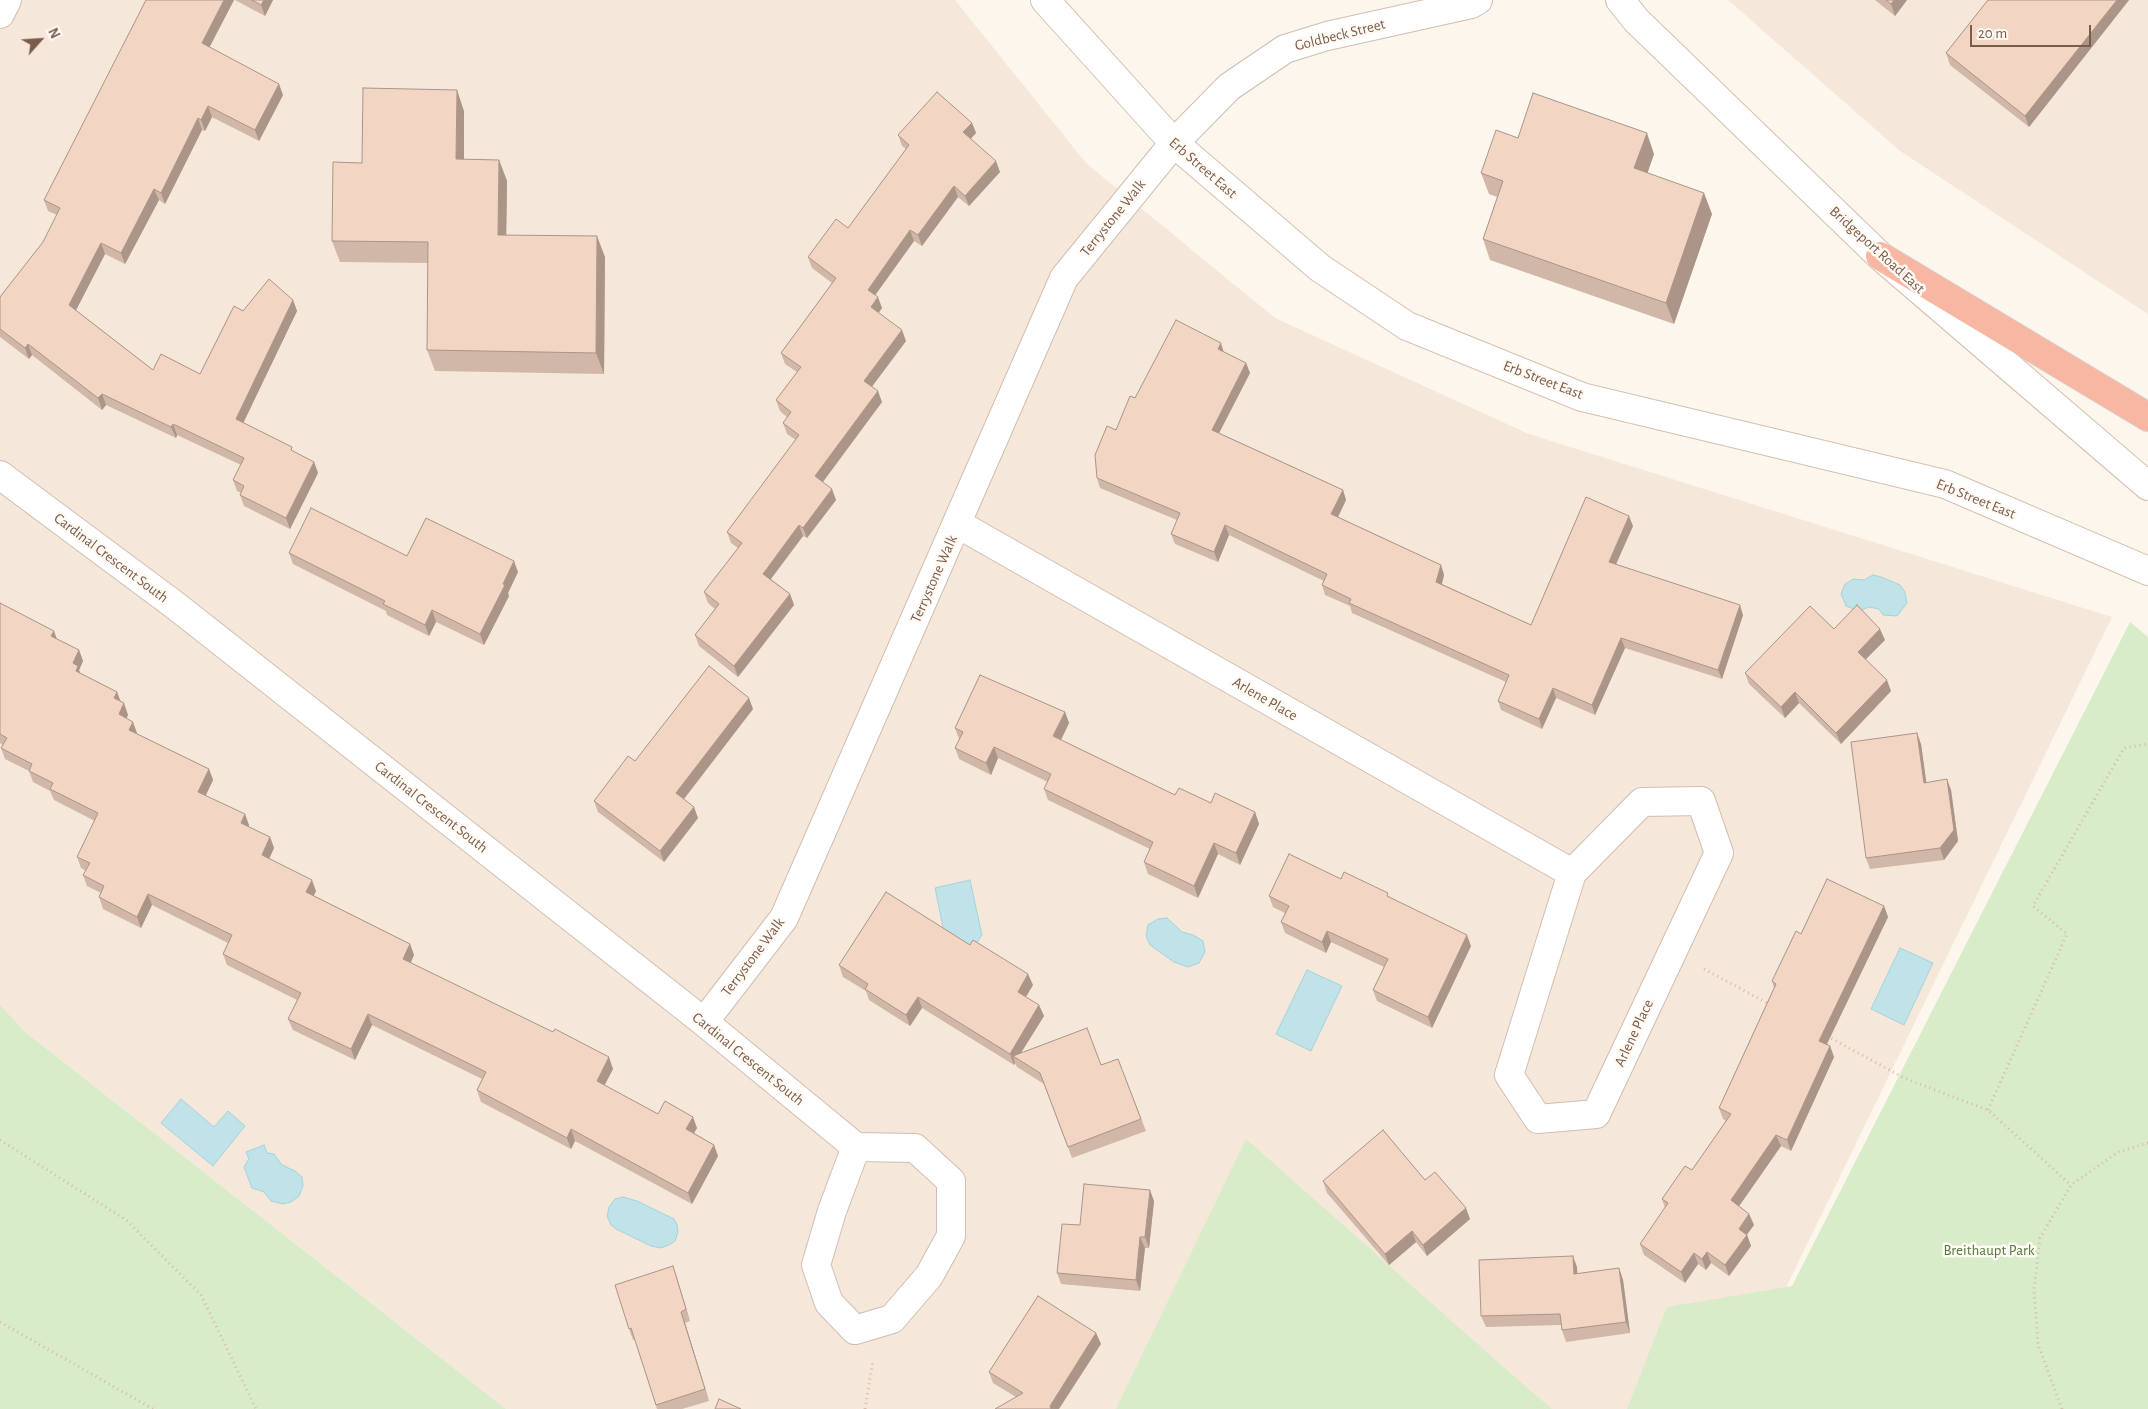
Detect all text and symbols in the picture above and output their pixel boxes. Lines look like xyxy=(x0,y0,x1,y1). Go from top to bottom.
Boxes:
north arrow xyxy=(15,15,65,65)
street label: Goldbeck Street xyxy=(1293,15,1387,55)
scale bar xyxy=(1973,15,2094,47)
text: N xyxy=(45,26,62,41)
text: 20 m xyxy=(1978,26,2007,41)
street label: Erb Street East xyxy=(1165,134,1241,202)
street label: Terrystone Walk xyxy=(1076,176,1150,260)
street label: Bridgeport Road East xyxy=(1826,203,1928,297)
street label: Erb Street East xyxy=(1501,357,1585,403)
street label: Erb Street East xyxy=(1934,475,2018,523)
street label: Cardinal Crescent South xyxy=(50,509,172,607)
street label: Terrystone Walk xyxy=(907,532,961,626)
street label: Arlene Place xyxy=(1229,673,1301,725)
street label: Cardinal Crescent South xyxy=(371,757,491,857)
street label: Terrystone Walk xyxy=(718,914,788,1000)
street label: Arlene Place xyxy=(1611,996,1657,1070)
street label: Cardinal Crescent South xyxy=(689,1008,807,1110)
park label: Breithaupt Park xyxy=(1943,1241,2035,1259)

